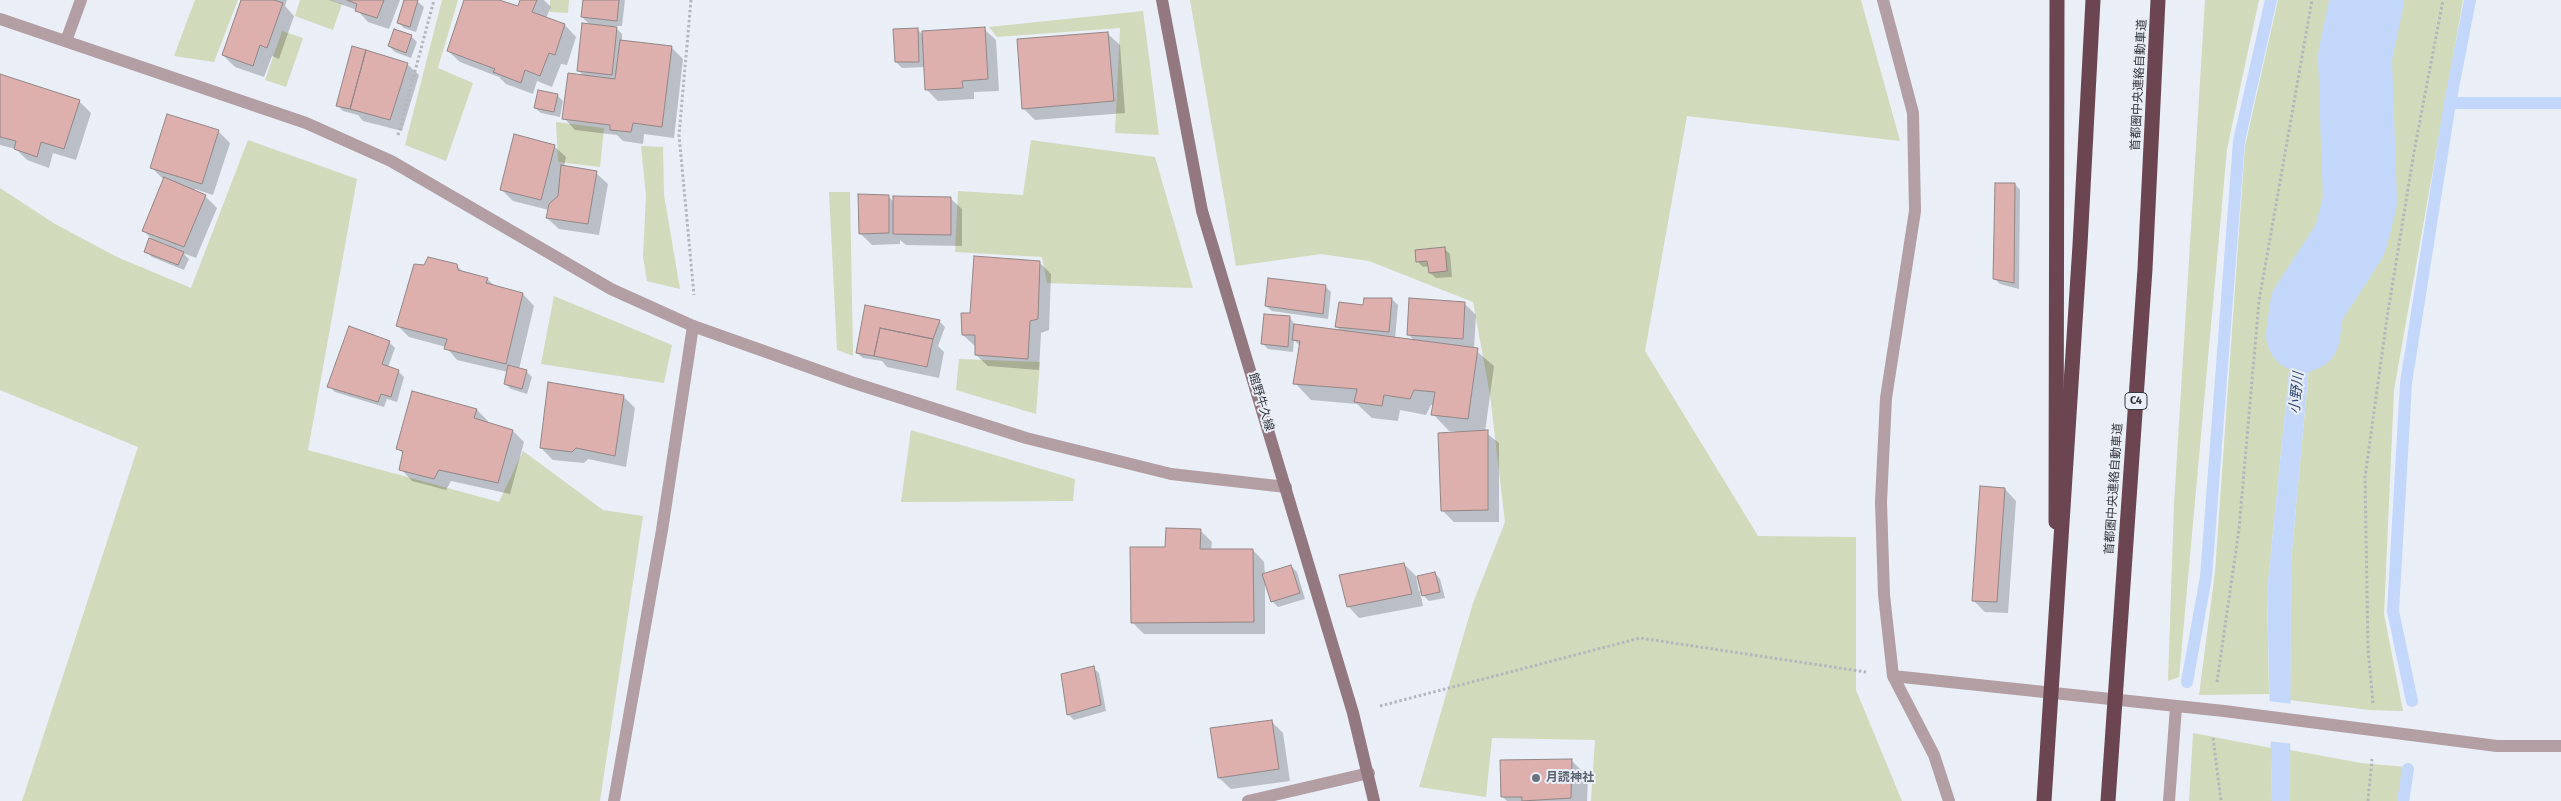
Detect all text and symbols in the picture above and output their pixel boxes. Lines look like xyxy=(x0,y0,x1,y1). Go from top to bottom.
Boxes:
street label: 首都圏中央連絡自動車道 xyxy=(2128,19,2150,151)
street label: 館野牛久線 xyxy=(1245,371,1277,433)
water label: 小野川 xyxy=(2286,371,2308,415)
road number: C4 xyxy=(2125,392,2147,410)
street label: 首都圏中央連絡自動車道 xyxy=(2102,423,2126,555)
place label: 月読神社 xyxy=(1546,771,1594,785)
marker: 月読神社 xyxy=(1530,772,1542,784)

